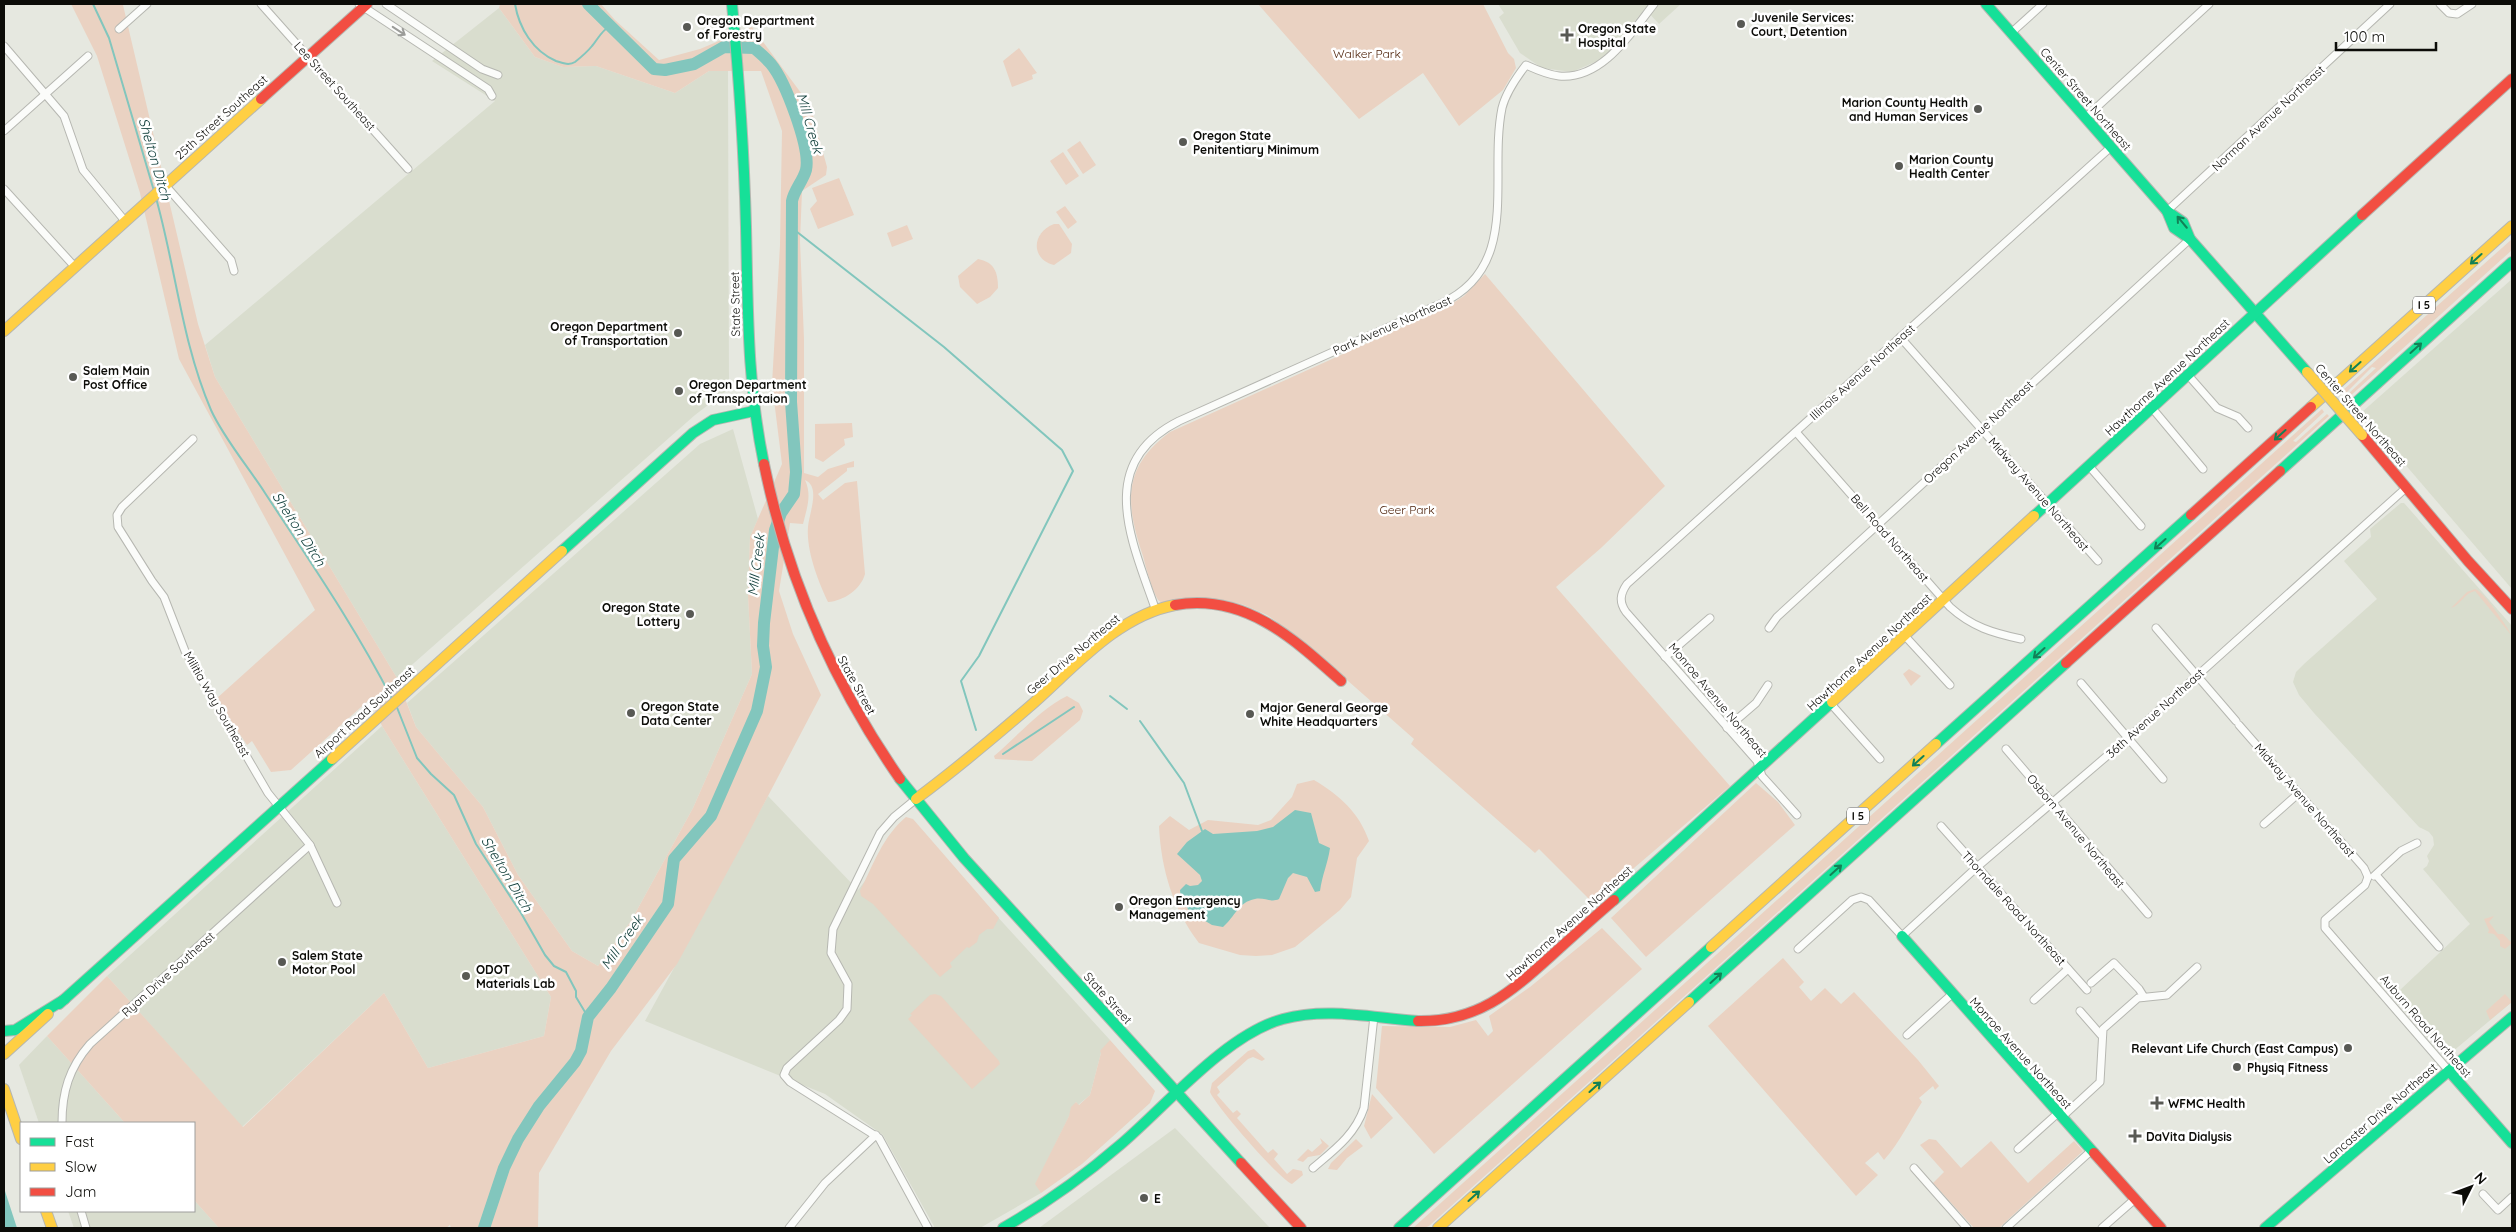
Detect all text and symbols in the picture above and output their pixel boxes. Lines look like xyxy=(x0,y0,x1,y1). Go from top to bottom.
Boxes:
place label: Juvenile Services: Court, Detention xyxy=(1751,10,1854,39)
place label: Oregon Department of Forestry xyxy=(697,13,815,42)
marker: Juvenile Services: Court, Detention xyxy=(1735,18,1747,30)
scale bar xyxy=(2336,20,2436,52)
marker: Oregon Department of Forestry xyxy=(681,21,693,33)
place label: Oregon State Hospital xyxy=(1578,21,1656,50)
one-way arrow xyxy=(392,26,406,36)
text: 100 m xyxy=(2344,27,2385,46)
marker: Oregon State Hospital xyxy=(1560,28,1574,42)
street label: Lee Street Southeast xyxy=(291,38,379,134)
street label: Center Street Northeast xyxy=(2037,44,2135,154)
park label: Walker Park xyxy=(1333,46,1401,61)
street label: Norman Avenue Northeast xyxy=(2209,62,2327,174)
street label: 25th Street Southeast xyxy=(172,72,270,162)
water label: Mill Creek xyxy=(793,91,828,157)
place label: Marion County Health and Human Services xyxy=(1842,95,1968,124)
marker: Marion County Health and Human Services xyxy=(1972,103,1984,115)
water label: Shelton Ditch xyxy=(135,116,176,203)
place label: Oregon State Penitentiary Minimum xyxy=(1193,128,1319,157)
marker: Oregon State Penitentiary Minimum xyxy=(1177,136,1189,148)
place label: Marion County Health Center xyxy=(1909,152,1994,181)
marker: Marion County Health Center xyxy=(1893,160,1905,172)
one-way arrow xyxy=(2177,215,2188,228)
one-way arrow xyxy=(2470,253,2483,265)
street label: State Street xyxy=(727,271,743,337)
street label: Park Avenue Northeast xyxy=(1330,292,1454,358)
road number: I 5 xyxy=(2413,296,2435,314)
street label: Hawthorne Avenue Northeast xyxy=(2102,315,2232,439)
place label: Oregon Department of Transportation xyxy=(550,319,668,348)
street label: Illinois Avenue Northeast xyxy=(1806,321,1918,423)
marker: Oregon Department of Transportation xyxy=(672,327,684,339)
one-way arrow xyxy=(2409,342,2422,354)
street label: Center Street Northeast xyxy=(2312,360,2410,470)
one-way arrow xyxy=(2349,362,2362,373)
place label: Salem Main Post Office xyxy=(83,363,150,392)
marker: Salem Main Post Office xyxy=(67,371,79,383)
place label: Oregon Department of Transportaion xyxy=(689,377,807,406)
street label: Oregon Avenue Northeast xyxy=(1920,377,2036,487)
marker: Oregon Department of Transportaion xyxy=(673,385,685,397)
one-way arrow xyxy=(2274,429,2287,441)
street label: Midway Avenue Northeast xyxy=(1986,434,2092,554)
water label: Shelton Ditch xyxy=(268,488,330,570)
street label: Bell Road Northeast xyxy=(1848,491,1932,585)
park label: Geer Park xyxy=(1379,502,1435,517)
water label: Mill Creek xyxy=(743,531,769,597)
one-way arrow xyxy=(2153,538,2166,550)
street label: Hawthorne Avenue Northeast xyxy=(1804,590,1934,714)
place label: Oregon State Lottery xyxy=(602,600,680,629)
marker: Oregon State Lottery xyxy=(684,608,696,620)
street label: Geer Drive Northeast xyxy=(1023,611,1123,697)
street label: Monroe Avenue Northeast xyxy=(1666,639,1770,761)
one-way arrow xyxy=(2032,647,2045,659)
street label: Militia Way Southeast xyxy=(181,649,253,759)
street label: State Street xyxy=(835,653,879,717)
street label: Airport Road Southeast xyxy=(311,663,417,761)
street label: 36th Avenue Northeast xyxy=(2103,665,2207,761)
place label: Oregon State Data Center xyxy=(641,699,719,728)
place label: Major General George White Headquarters xyxy=(1260,700,1388,729)
marker: Oregon State Data Center xyxy=(625,707,637,719)
marker: Major General George White Headquarters xyxy=(1244,708,1256,720)
street label: Midway Avenue Northeast xyxy=(2252,740,2358,860)
one-way arrow xyxy=(1912,756,1925,767)
street label: Osborn Avenue Northeast xyxy=(2024,771,2128,891)
road number: I 5 xyxy=(1847,808,1869,824)
water label: Shelton Ditch xyxy=(477,833,537,916)
street label: Thorndale Road Northeast xyxy=(1959,848,2069,968)
street label: Hawthorne Avenue Northeast xyxy=(1503,862,1635,984)
one-way arrow xyxy=(1830,864,1843,875)
place label: Oregon Emergency Management xyxy=(1129,893,1240,922)
marker: Oregon Emergency Management xyxy=(1113,901,1125,913)
water label: Mill Creek xyxy=(597,910,648,973)
street label: Ryan Drive Southeast xyxy=(118,928,218,1020)
place label: Salem State Motor Pool xyxy=(292,948,363,977)
marker: Salem State Motor Pool xyxy=(276,956,288,968)
place label: ODOT Materials Lab xyxy=(476,962,556,991)
street label: State Street xyxy=(1081,969,1135,1027)
marker: ODOT Materials Lab xyxy=(460,970,472,982)
street label: Auburn Road Northeast xyxy=(2377,971,2475,1081)
one-way arrow xyxy=(1709,972,1722,984)
street label: Monroe Avenue Northeast xyxy=(1967,994,2075,1112)
place label: Relevant Life Church (East Campus) xyxy=(2131,1041,2338,1056)
marker: Relevant Life Church (East Campus) xyxy=(2342,1042,2354,1054)
street label: Lancaster Drive Northeast xyxy=(2320,1059,2440,1167)
place label: Physiq Fitness xyxy=(2247,1060,2328,1075)
marker: Physiq Fitness xyxy=(2231,1061,2243,1073)
one-way arrow xyxy=(1588,1081,1601,1093)
marker: WFMC Health xyxy=(2150,1096,2164,1110)
place label: WFMC Health xyxy=(2168,1096,2245,1111)
legend xyxy=(20,1122,195,1212)
marker: DaVita Dialysis xyxy=(2128,1129,2142,1143)
place label: DaVita Dialysis xyxy=(2146,1129,2232,1144)
text: Fast xyxy=(65,1132,94,1151)
text: Slow xyxy=(65,1157,97,1176)
north arrow xyxy=(2446,1162,2496,1212)
text: N xyxy=(2471,1168,2491,1188)
text: Jam xyxy=(65,1182,96,1201)
one-way arrow xyxy=(1468,1190,1481,1202)
place label: E xyxy=(1154,1191,1161,1206)
marker: E xyxy=(1138,1192,1150,1204)

